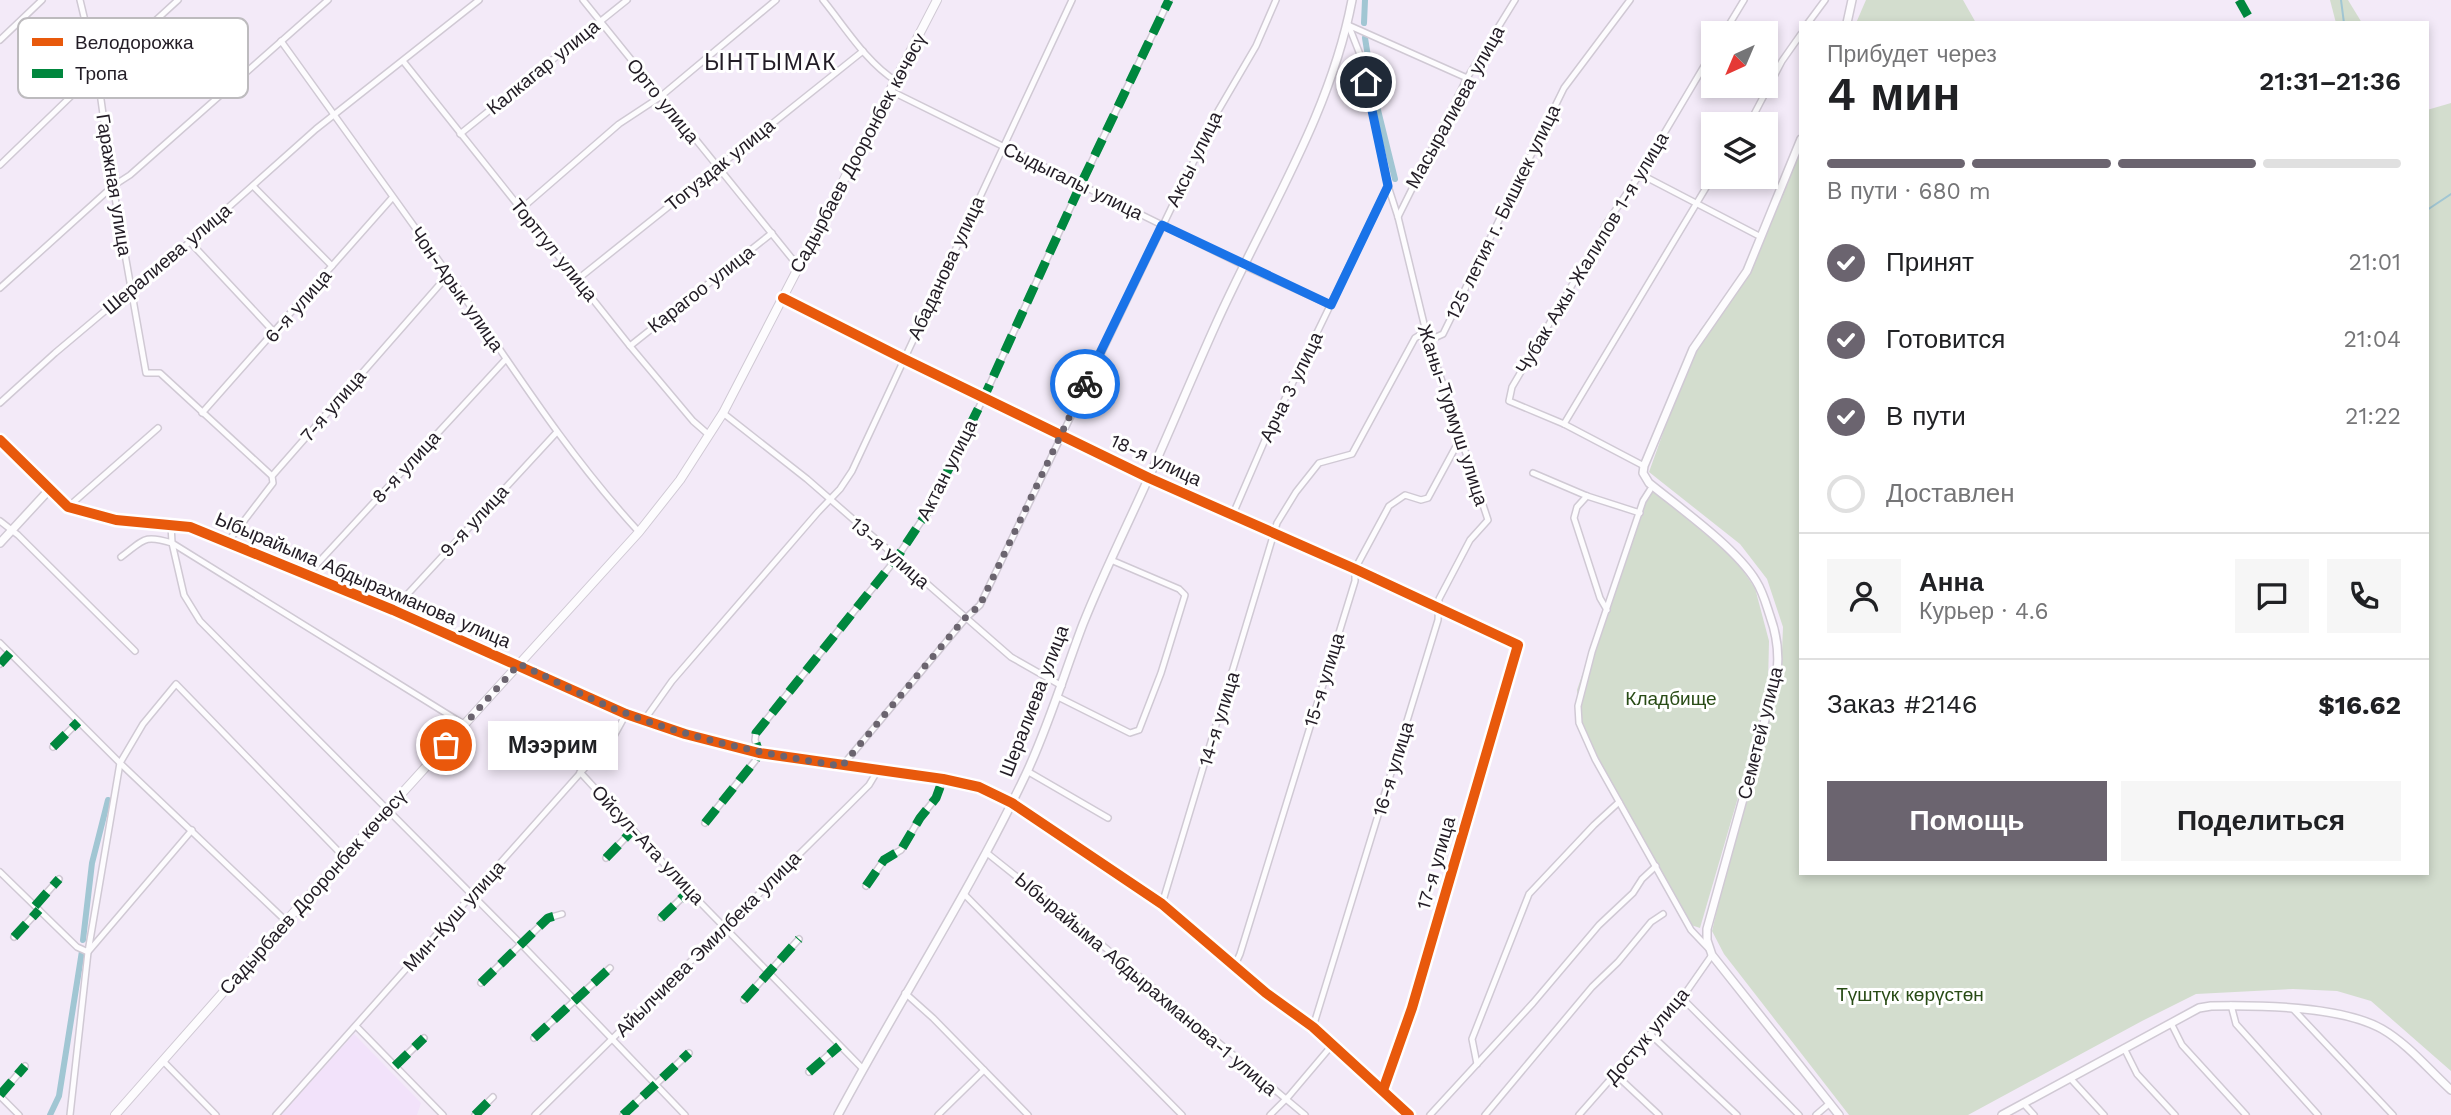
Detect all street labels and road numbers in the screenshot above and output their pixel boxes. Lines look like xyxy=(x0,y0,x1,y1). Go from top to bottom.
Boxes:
street label: Калкагар улица xyxy=(482,14,604,119)
street label: Масыралиева улица xyxy=(1401,21,1509,192)
street label: Садырбаев Дооронбек көчөсү xyxy=(785,29,931,277)
street label: Орто улица xyxy=(622,54,705,148)
street label: 125 летия г. Бишкек улица xyxy=(1441,101,1565,323)
street label: Аксы улица xyxy=(1161,107,1227,210)
street label: Гаражная улица xyxy=(91,112,137,258)
street label: Тогуздак улица xyxy=(661,114,780,216)
street label: Чубак Ажы Жалилов 1-я улица xyxy=(1511,128,1674,378)
street label: Сыдыгалы улица xyxy=(999,137,1147,225)
street label: Абаданова улица xyxy=(903,192,989,343)
street label: Тортгул улица xyxy=(506,194,603,306)
street label: Шералиева улица xyxy=(98,198,236,319)
street label: Чон-Арык улица xyxy=(405,222,509,356)
street label: Карагоо улица xyxy=(643,240,759,338)
street label: 6-я улица xyxy=(260,264,337,348)
street label: Жаны-Турмуш улица xyxy=(1413,321,1493,509)
street label: Арча 3 улица xyxy=(1254,328,1328,446)
street label: 7-я улица xyxy=(295,365,371,447)
street label: Актан улица xyxy=(912,416,982,524)
street label: 8-я улица xyxy=(367,426,446,508)
street label: 18-я улица xyxy=(1107,429,1206,491)
street label: 9-я улица xyxy=(435,480,514,562)
street label: Ыбырайыма Абдырахманова улица xyxy=(212,507,515,653)
street label: 13-я улица xyxy=(846,512,935,594)
street label: Шералиева улица xyxy=(994,622,1074,780)
street label: 15-я улица xyxy=(1299,630,1349,730)
street label: Семетей улица xyxy=(1732,664,1788,802)
street label: 14-я улица xyxy=(1194,669,1244,769)
street label: 16-я улица xyxy=(1368,719,1418,819)
street label: Ойсул-Ата улица xyxy=(587,781,709,910)
street label: Садырбаев Дооронбек көчөсү xyxy=(215,784,412,999)
street label: 17-я улица xyxy=(1412,813,1460,912)
street label: Айылчиева Эмилбека улица xyxy=(610,846,806,1042)
street label: Мин-Куш улица xyxy=(398,856,510,976)
street label: Ыбырайыма Абдырахманова-1 улица xyxy=(1010,867,1282,1101)
street label: Достук улица xyxy=(1600,983,1694,1089)

